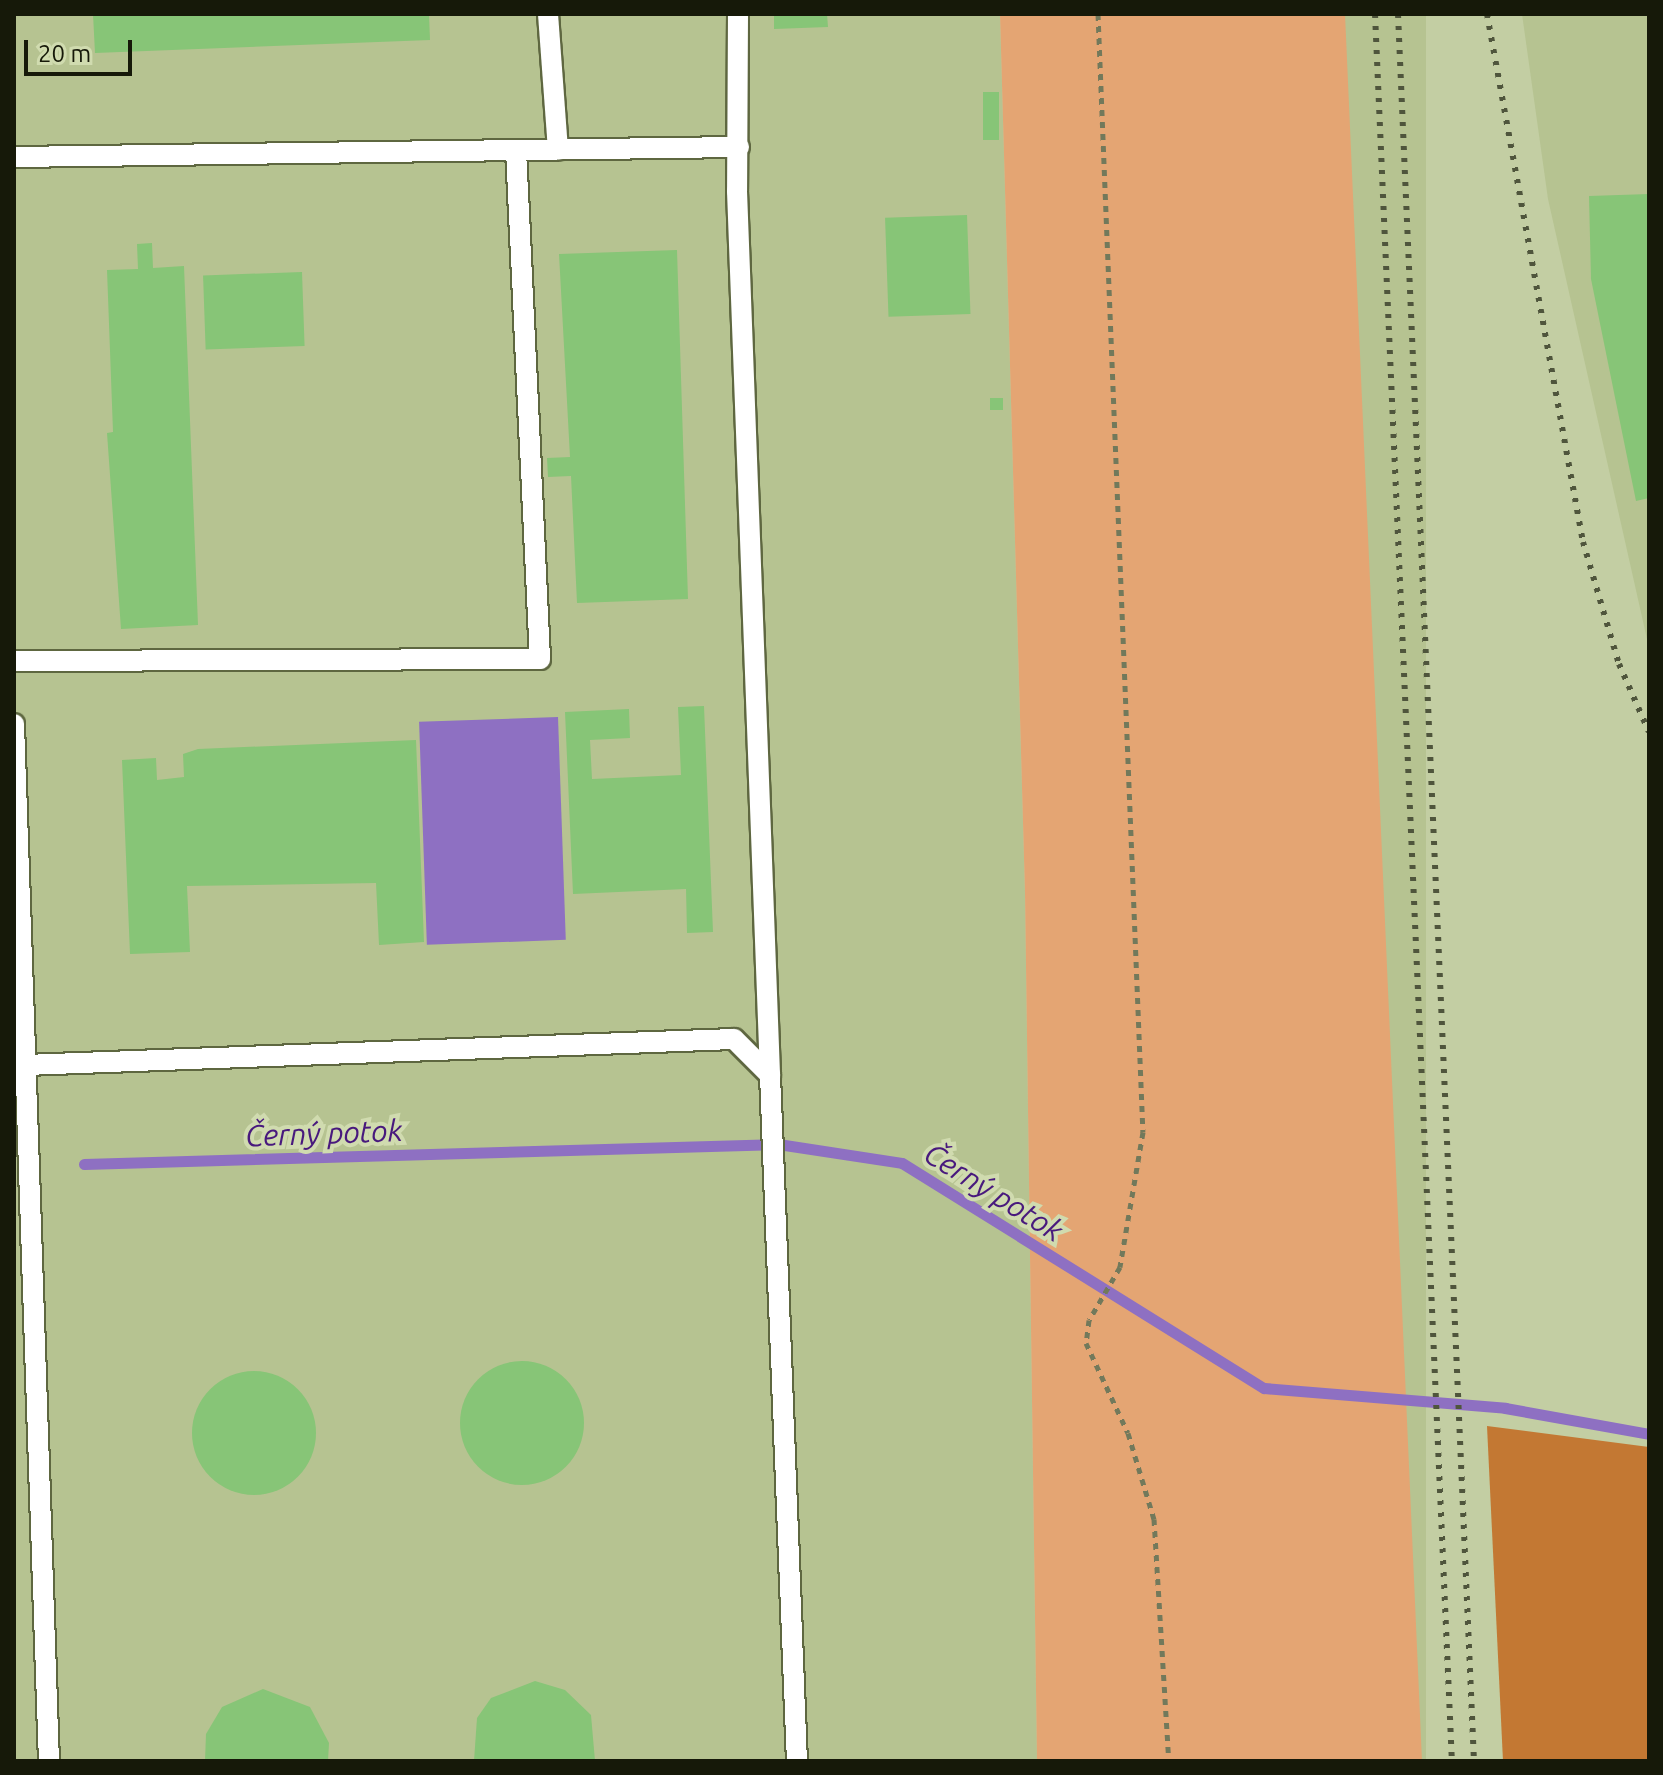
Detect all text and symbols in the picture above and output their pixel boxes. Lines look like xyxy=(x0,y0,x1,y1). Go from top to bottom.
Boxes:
scale bar xyxy=(28,24,136,74)
text: 20 m xyxy=(38,40,91,67)
water label: Černý potok xyxy=(245,1112,403,1154)
water label: Černý potok xyxy=(918,1135,1070,1249)

